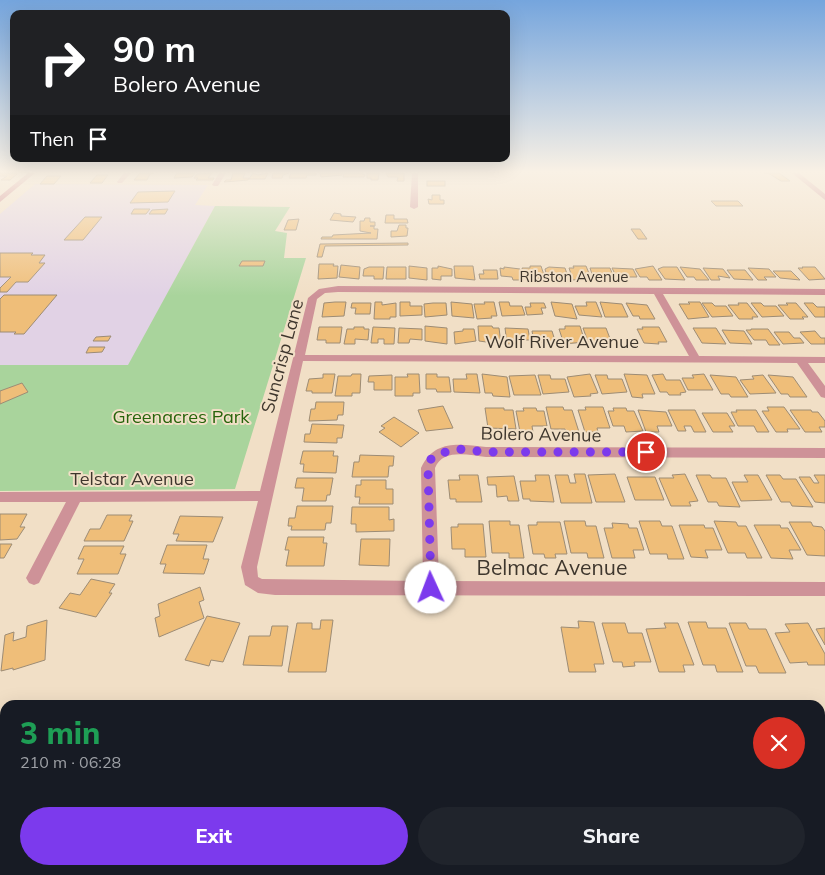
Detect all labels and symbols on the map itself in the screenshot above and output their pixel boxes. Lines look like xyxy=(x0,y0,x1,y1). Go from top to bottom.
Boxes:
street label: Ribston Avenue xyxy=(519,267,629,286)
street label: Suncrisp Lane xyxy=(256,296,308,416)
street label: Wolf River Avenue xyxy=(485,330,639,353)
park label: Greenacres Park xyxy=(112,405,250,428)
street label: Bolero Avenue xyxy=(480,421,602,447)
pin xyxy=(625,431,667,473)
street label: Telstar Avenue xyxy=(70,467,194,490)
street label: Belmac Avenue xyxy=(477,554,627,580)
position arrow xyxy=(404,561,456,613)

